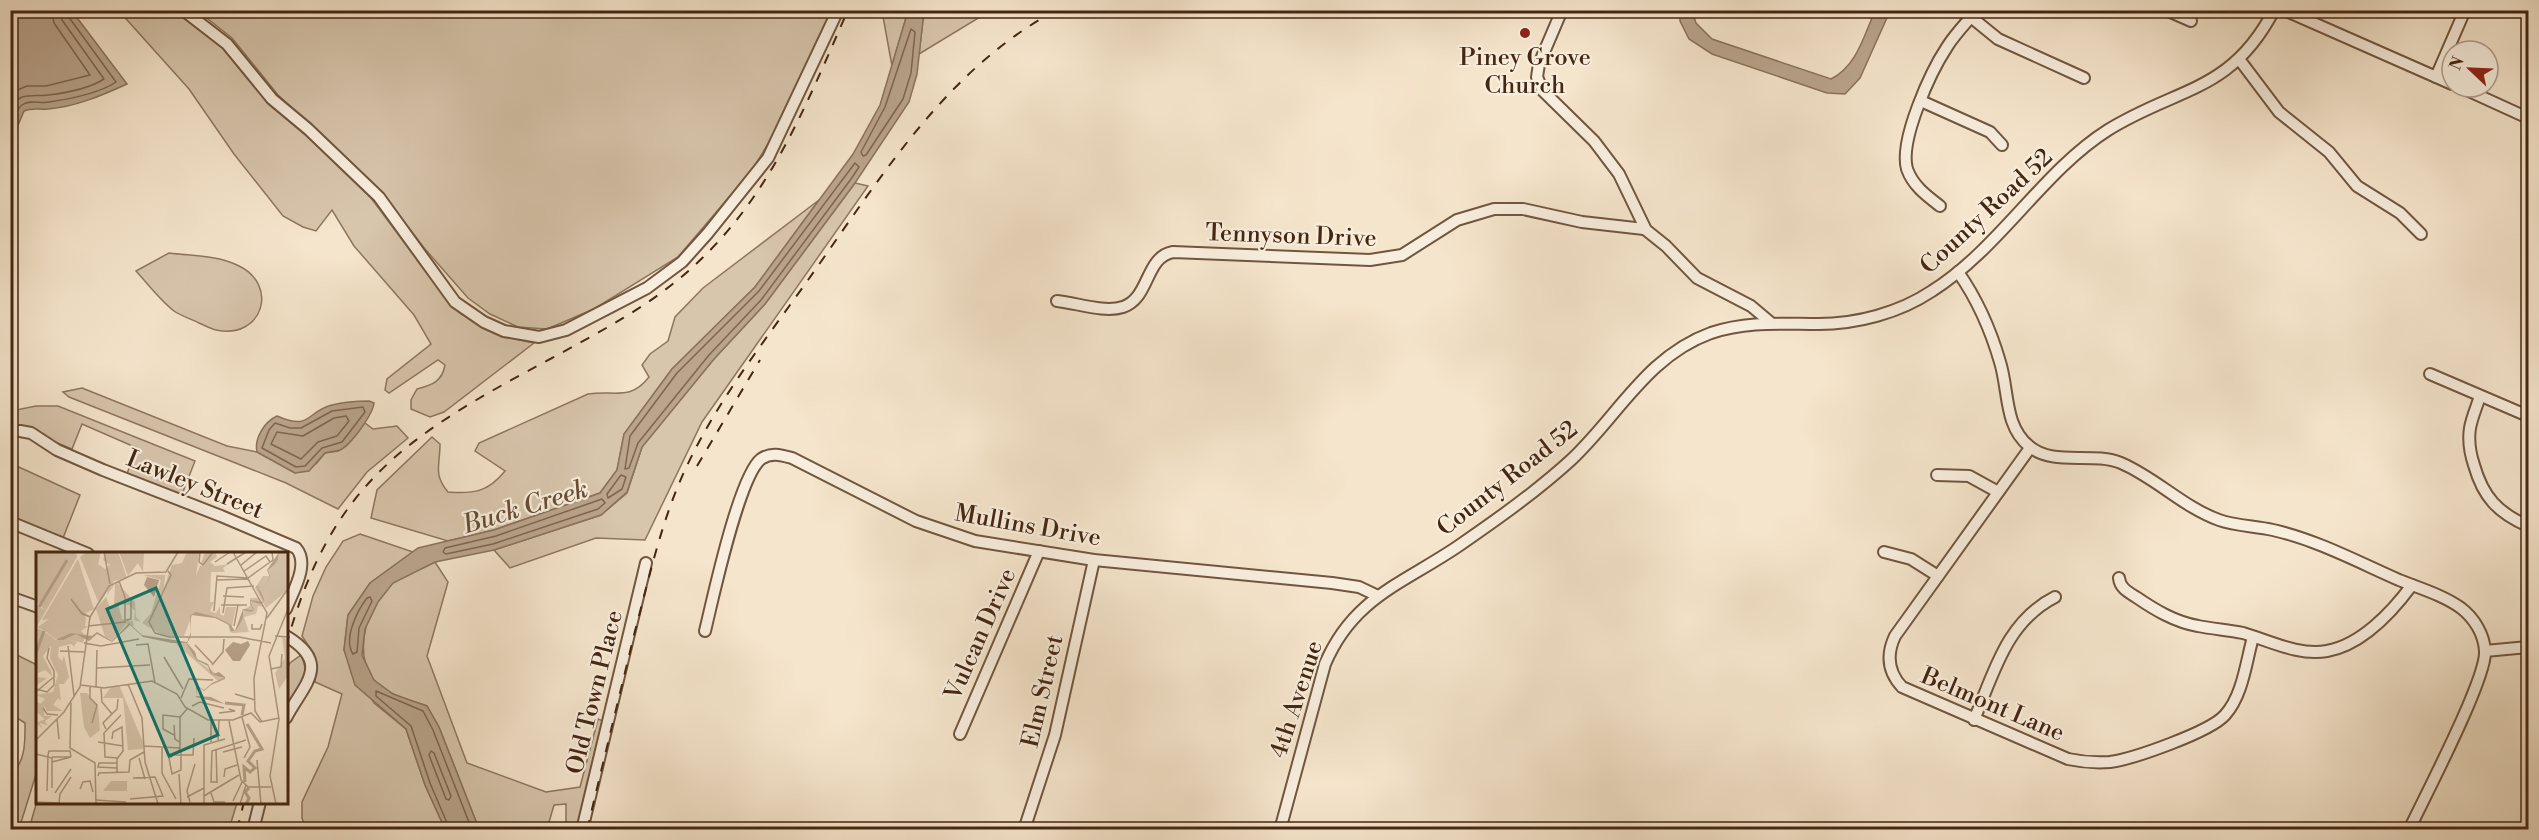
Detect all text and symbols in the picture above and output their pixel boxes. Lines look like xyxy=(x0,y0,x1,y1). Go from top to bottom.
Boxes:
marker: Piney Grove Church xyxy=(1518,26,1532,40)
north arrow xyxy=(2440,39,2500,99)
place label: Piney Grove Church xyxy=(1459,43,1591,101)
text: N xyxy=(2445,53,2469,73)
street label: County Road 52 xyxy=(1914,143,2059,281)
street label: Tennyson Drive xyxy=(1205,218,1377,254)
street label: County Road 52 xyxy=(1431,414,1584,543)
street label: Lawley Street xyxy=(122,444,268,526)
water label: Buck Creek xyxy=(458,473,592,541)
street label: Mullins Drive xyxy=(952,498,1103,554)
inset map xyxy=(36,552,288,804)
street label: Vulcan Drive xyxy=(938,564,1023,706)
street label: Old Town Place xyxy=(560,607,630,777)
street label: Elm Street xyxy=(1015,631,1071,751)
street label: 4th Avenue xyxy=(1264,637,1330,762)
street label: Belmont Lane xyxy=(1915,661,2069,749)

